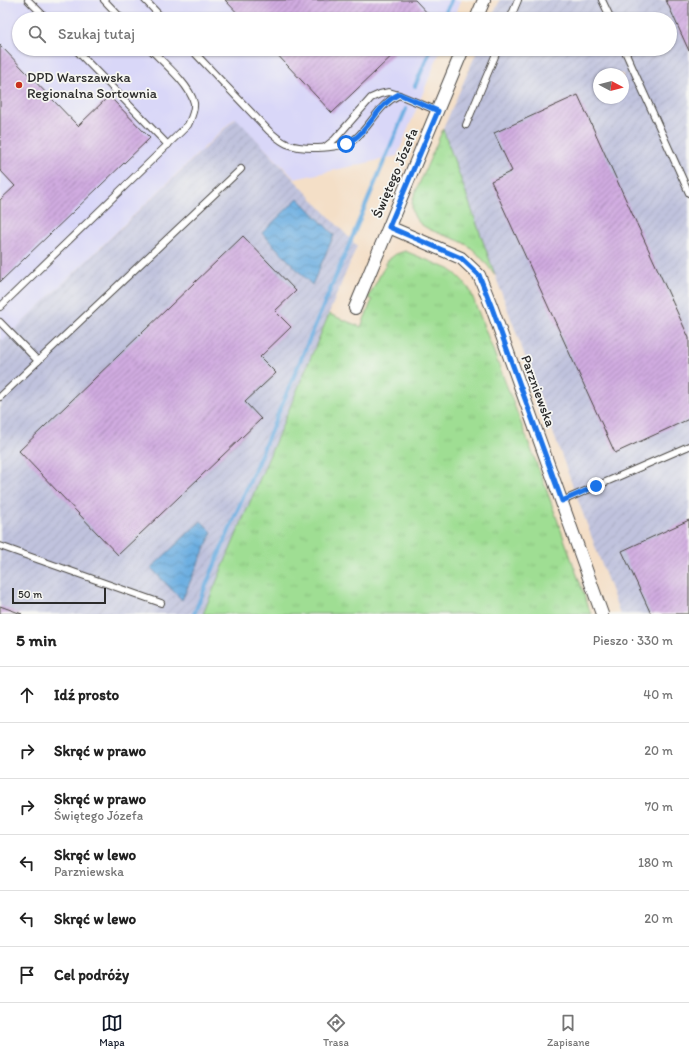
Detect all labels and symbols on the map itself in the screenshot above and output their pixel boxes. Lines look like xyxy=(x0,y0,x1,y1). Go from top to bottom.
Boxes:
north arrow xyxy=(593,68,629,104)
place label: DPD Warszawska Regionalna Sortownia xyxy=(27,69,158,102)
marker: DPD Warszawska Regionalna Sortownia xyxy=(14,80,24,90)
street label: Świętego Józefa xyxy=(368,125,422,220)
route start xyxy=(337,135,355,153)
street label: Parzniewska xyxy=(517,353,559,430)
route end xyxy=(587,477,605,495)
scale bar xyxy=(12,586,106,605)

